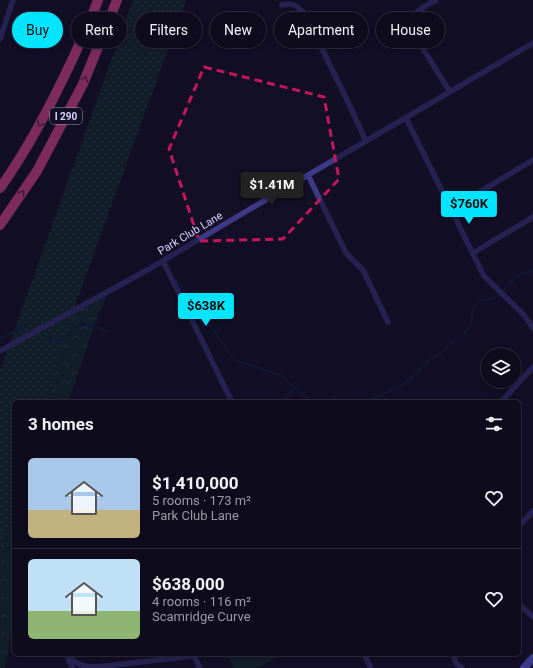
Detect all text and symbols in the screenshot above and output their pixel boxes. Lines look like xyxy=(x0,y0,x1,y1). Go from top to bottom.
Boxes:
chip: Buy xyxy=(12,12,63,48)
chip: Rent xyxy=(71,12,127,48)
chip: Filters xyxy=(135,12,202,48)
chip: New xyxy=(210,12,266,48)
chip: Apartment xyxy=(274,12,368,48)
chip: House xyxy=(376,12,445,48)
one-way arrow xyxy=(80,76,88,83)
road number: I 290 xyxy=(50,108,82,124)
one-way arrow xyxy=(37,120,44,127)
pin: $1.41M xyxy=(239,172,305,206)
text: $1.41M xyxy=(250,177,295,192)
one-way arrow xyxy=(17,190,24,197)
pin: $760K xyxy=(441,191,497,225)
text: $760K xyxy=(450,196,488,211)
street label: Park Club Lane xyxy=(155,209,225,258)
pin: $638K xyxy=(178,293,234,327)
text: $638K xyxy=(187,298,225,313)
map controls xyxy=(481,348,521,388)
button: layers xyxy=(481,348,521,388)
icon: filters xyxy=(483,413,505,435)
text: 3 homes xyxy=(28,414,94,434)
text: $1,410,000 xyxy=(152,473,238,493)
icon: home xyxy=(60,474,108,522)
icon: heart xyxy=(483,487,505,509)
text: 5 rooms · 173 m² xyxy=(152,493,251,508)
text: Park Club Lane xyxy=(152,508,239,523)
text: $638,000 xyxy=(152,574,224,594)
icon: home xyxy=(60,575,108,623)
icon: heart xyxy=(483,588,505,610)
text: 4 rooms · 116 m² xyxy=(152,594,251,609)
text: Scamridge Curve xyxy=(152,609,251,624)

